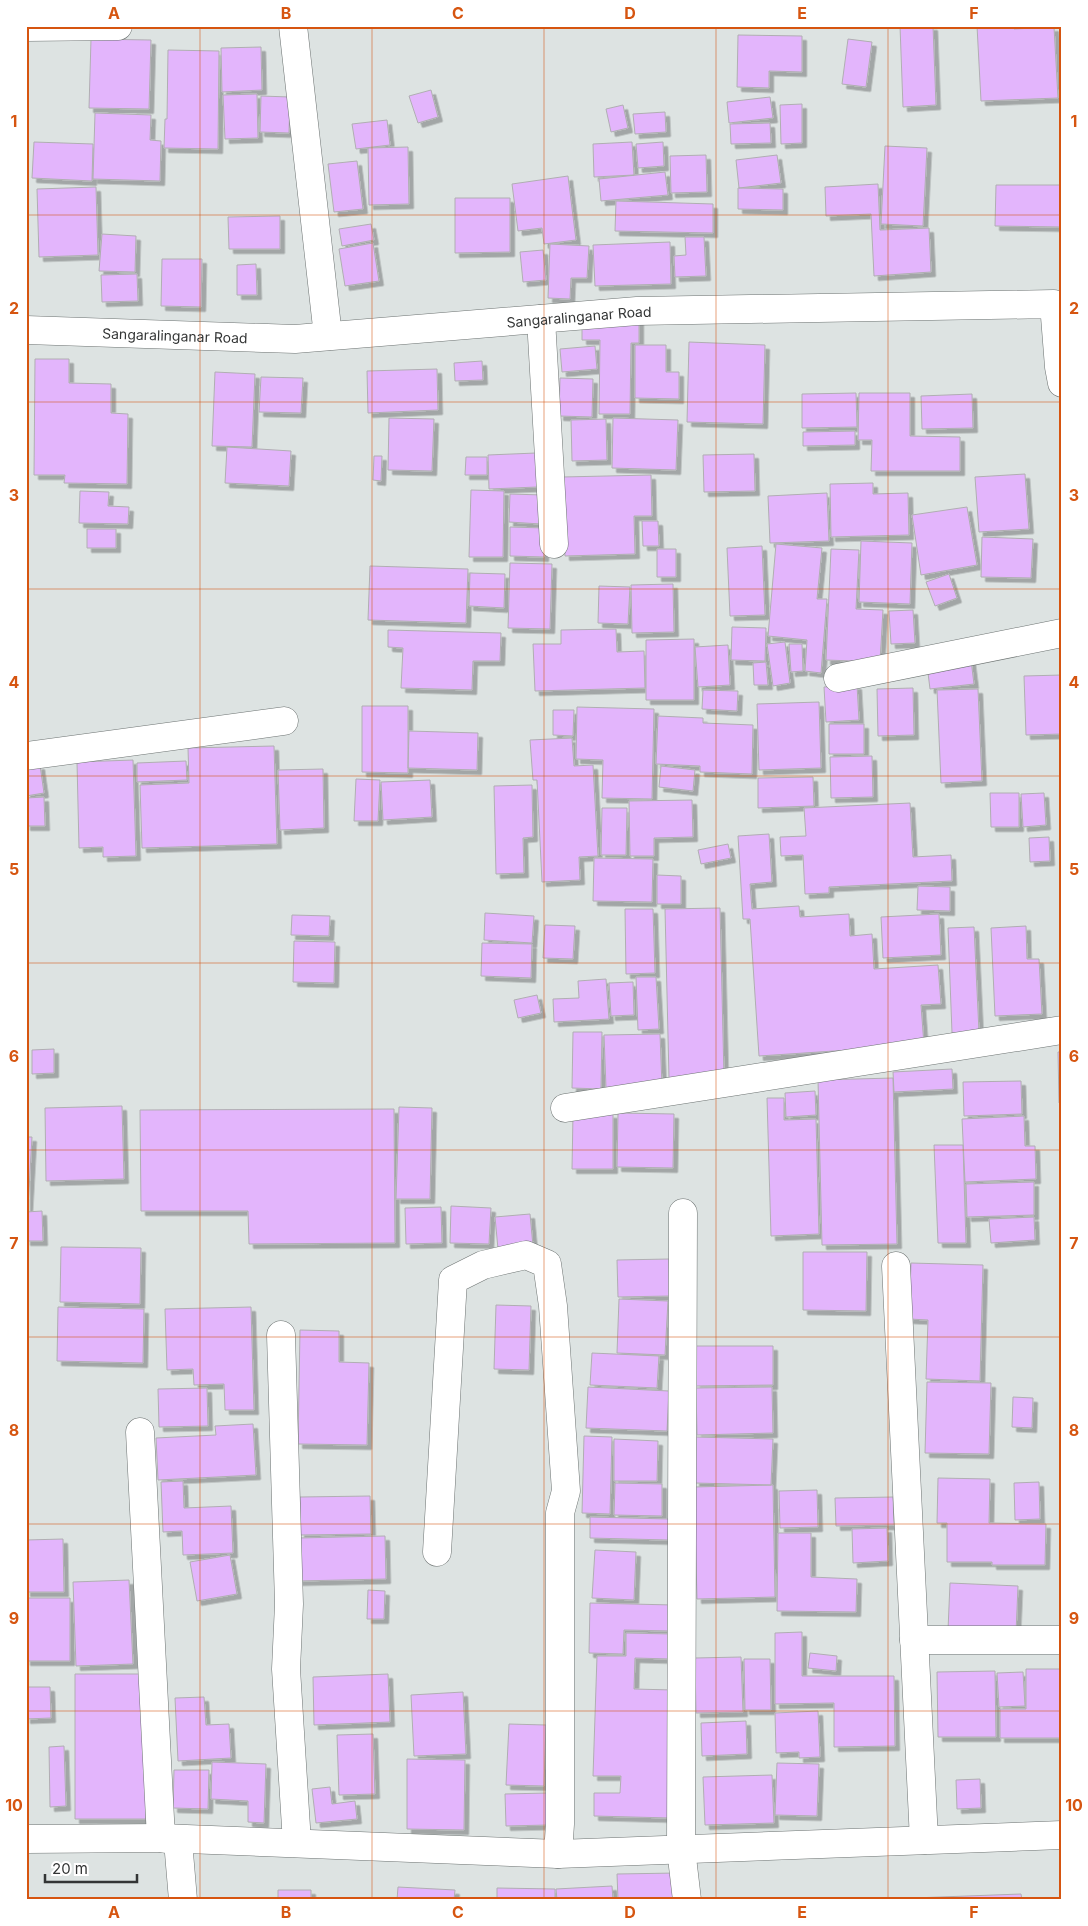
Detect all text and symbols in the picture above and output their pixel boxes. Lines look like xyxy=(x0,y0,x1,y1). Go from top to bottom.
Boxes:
text: A xyxy=(108,3,120,23)
text: B xyxy=(281,3,291,23)
text: C xyxy=(452,3,464,23)
text: D xyxy=(624,3,636,23)
text: E xyxy=(797,3,807,23)
text: F xyxy=(969,3,979,23)
text: 1 xyxy=(11,111,17,131)
text: 1 xyxy=(1071,111,1077,131)
text: 2 xyxy=(9,298,19,318)
text: 2 xyxy=(1069,298,1079,318)
street label: Sangaralinganar Road xyxy=(506,302,652,330)
street label: Sangaralinganar Road xyxy=(102,324,248,346)
text: 3 xyxy=(9,485,19,505)
text: 3 xyxy=(1069,485,1079,505)
text: 4 xyxy=(9,672,20,692)
text: 4 xyxy=(1069,672,1080,692)
text: 5 xyxy=(9,859,19,879)
text: 5 xyxy=(1069,859,1079,879)
text: 6 xyxy=(9,1046,19,1066)
text: 6 xyxy=(1069,1046,1079,1066)
text: 7 xyxy=(9,1233,19,1253)
text: 7 xyxy=(1069,1233,1079,1253)
text: 8 xyxy=(9,1420,19,1440)
text: 8 xyxy=(1069,1420,1079,1440)
text: 9 xyxy=(9,1608,19,1628)
text: 9 xyxy=(1069,1608,1079,1628)
text: 10 xyxy=(5,1795,23,1815)
text: 10 xyxy=(1065,1795,1083,1815)
scale bar xyxy=(45,1851,138,1883)
text: 20 m xyxy=(52,1859,88,1878)
text: A xyxy=(108,1902,120,1922)
text: B xyxy=(281,1902,291,1922)
text: C xyxy=(452,1902,464,1922)
text: D xyxy=(624,1902,636,1922)
text: E xyxy=(797,1902,807,1922)
text: F xyxy=(969,1902,979,1922)

